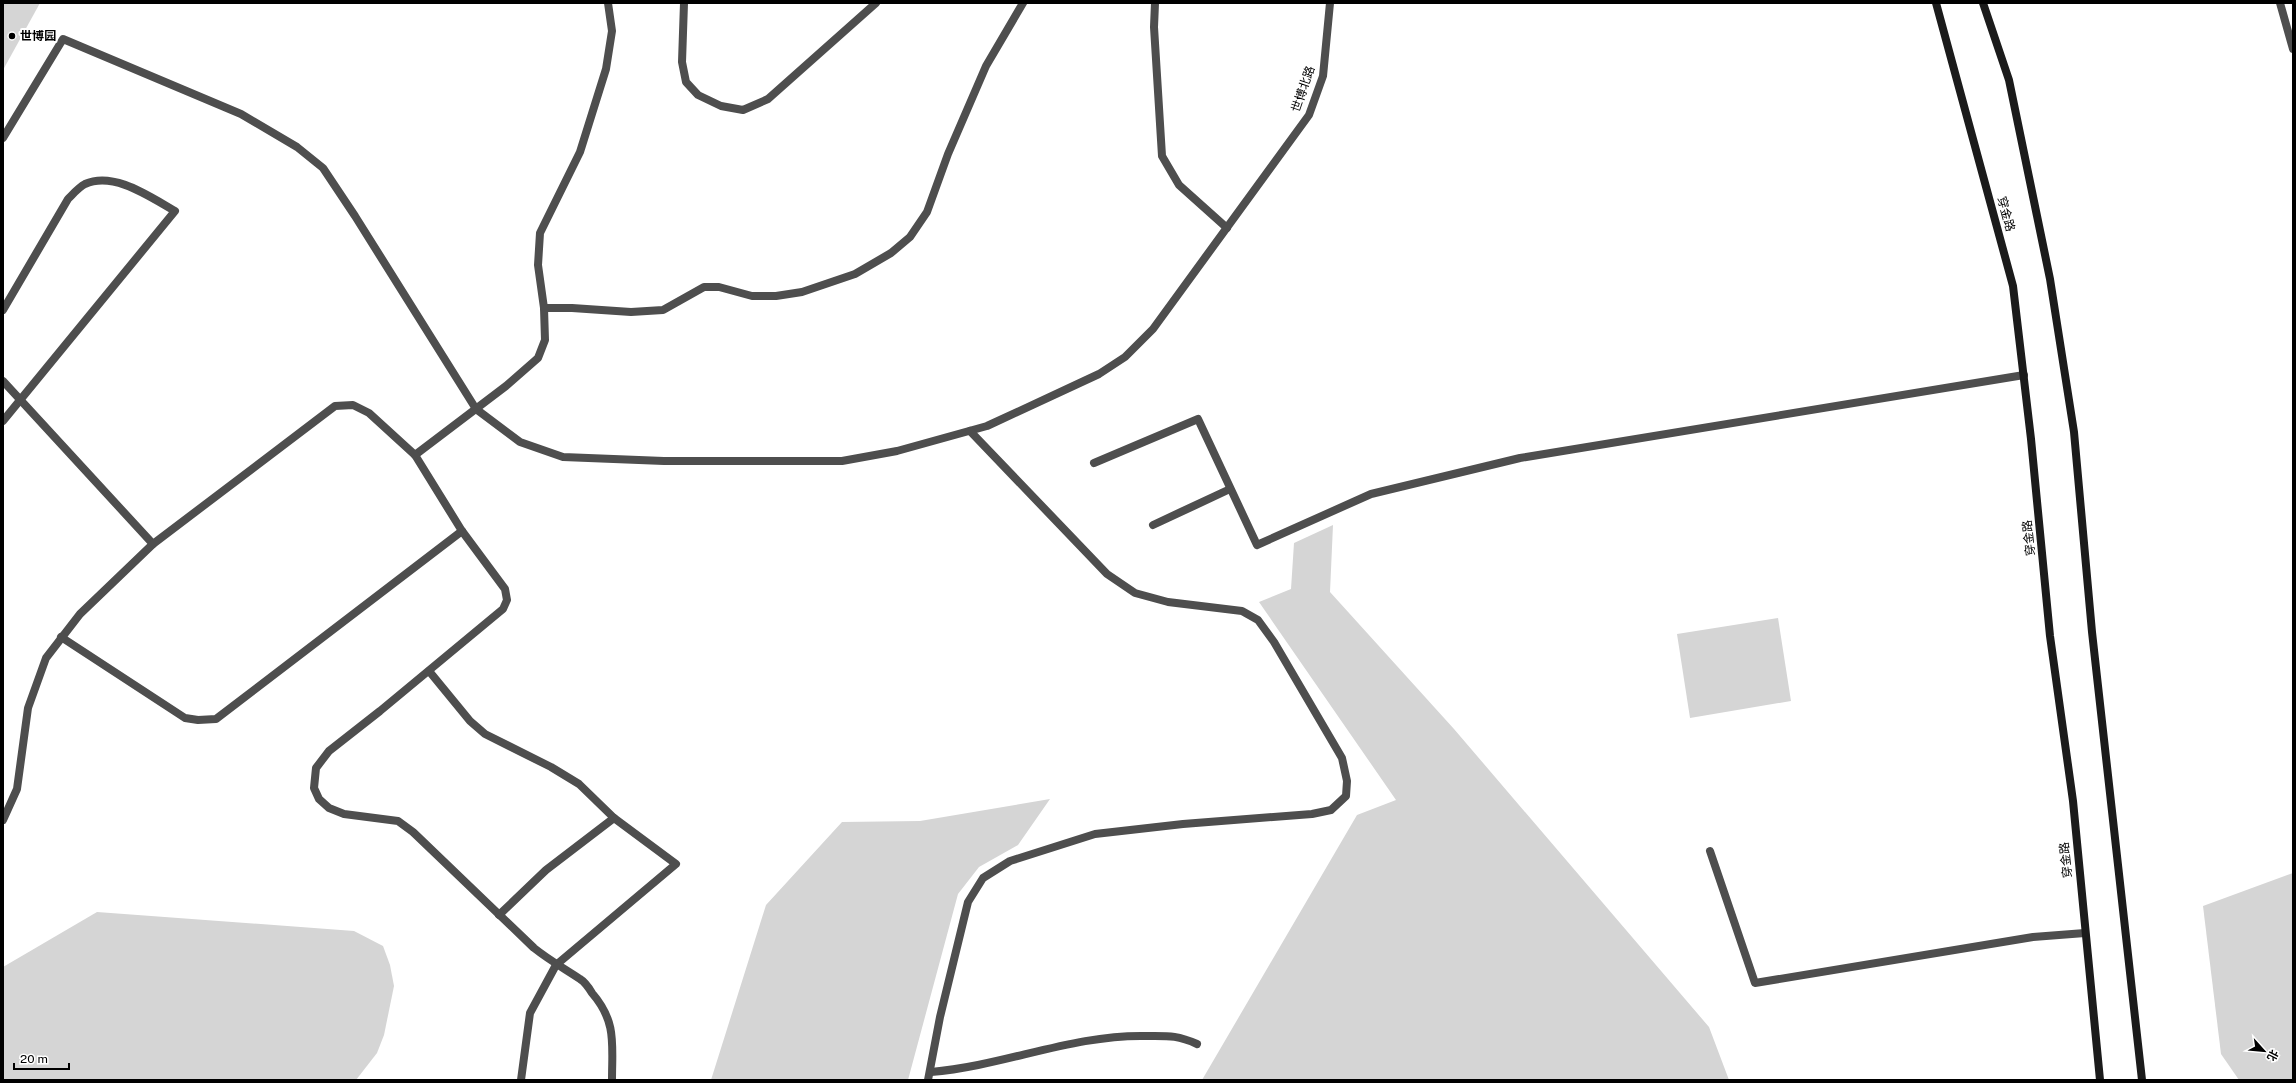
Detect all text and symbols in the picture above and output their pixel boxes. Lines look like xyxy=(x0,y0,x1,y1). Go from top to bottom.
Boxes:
place label: 世博园 xyxy=(20,29,56,43)
marker: 世博园 xyxy=(7,31,17,41)
street label: 世博北路 xyxy=(1289,64,1317,114)
street label: 穿金路 xyxy=(1995,195,2017,233)
street label: 穿金路 xyxy=(2020,519,2038,557)
street label: 穿金路 xyxy=(2057,841,2075,879)
north arrow xyxy=(2244,1031,2284,1071)
scale bar xyxy=(14,1045,69,1071)
text: 北 xyxy=(2265,1048,2281,1063)
text: 20 m xyxy=(20,1052,48,1066)

